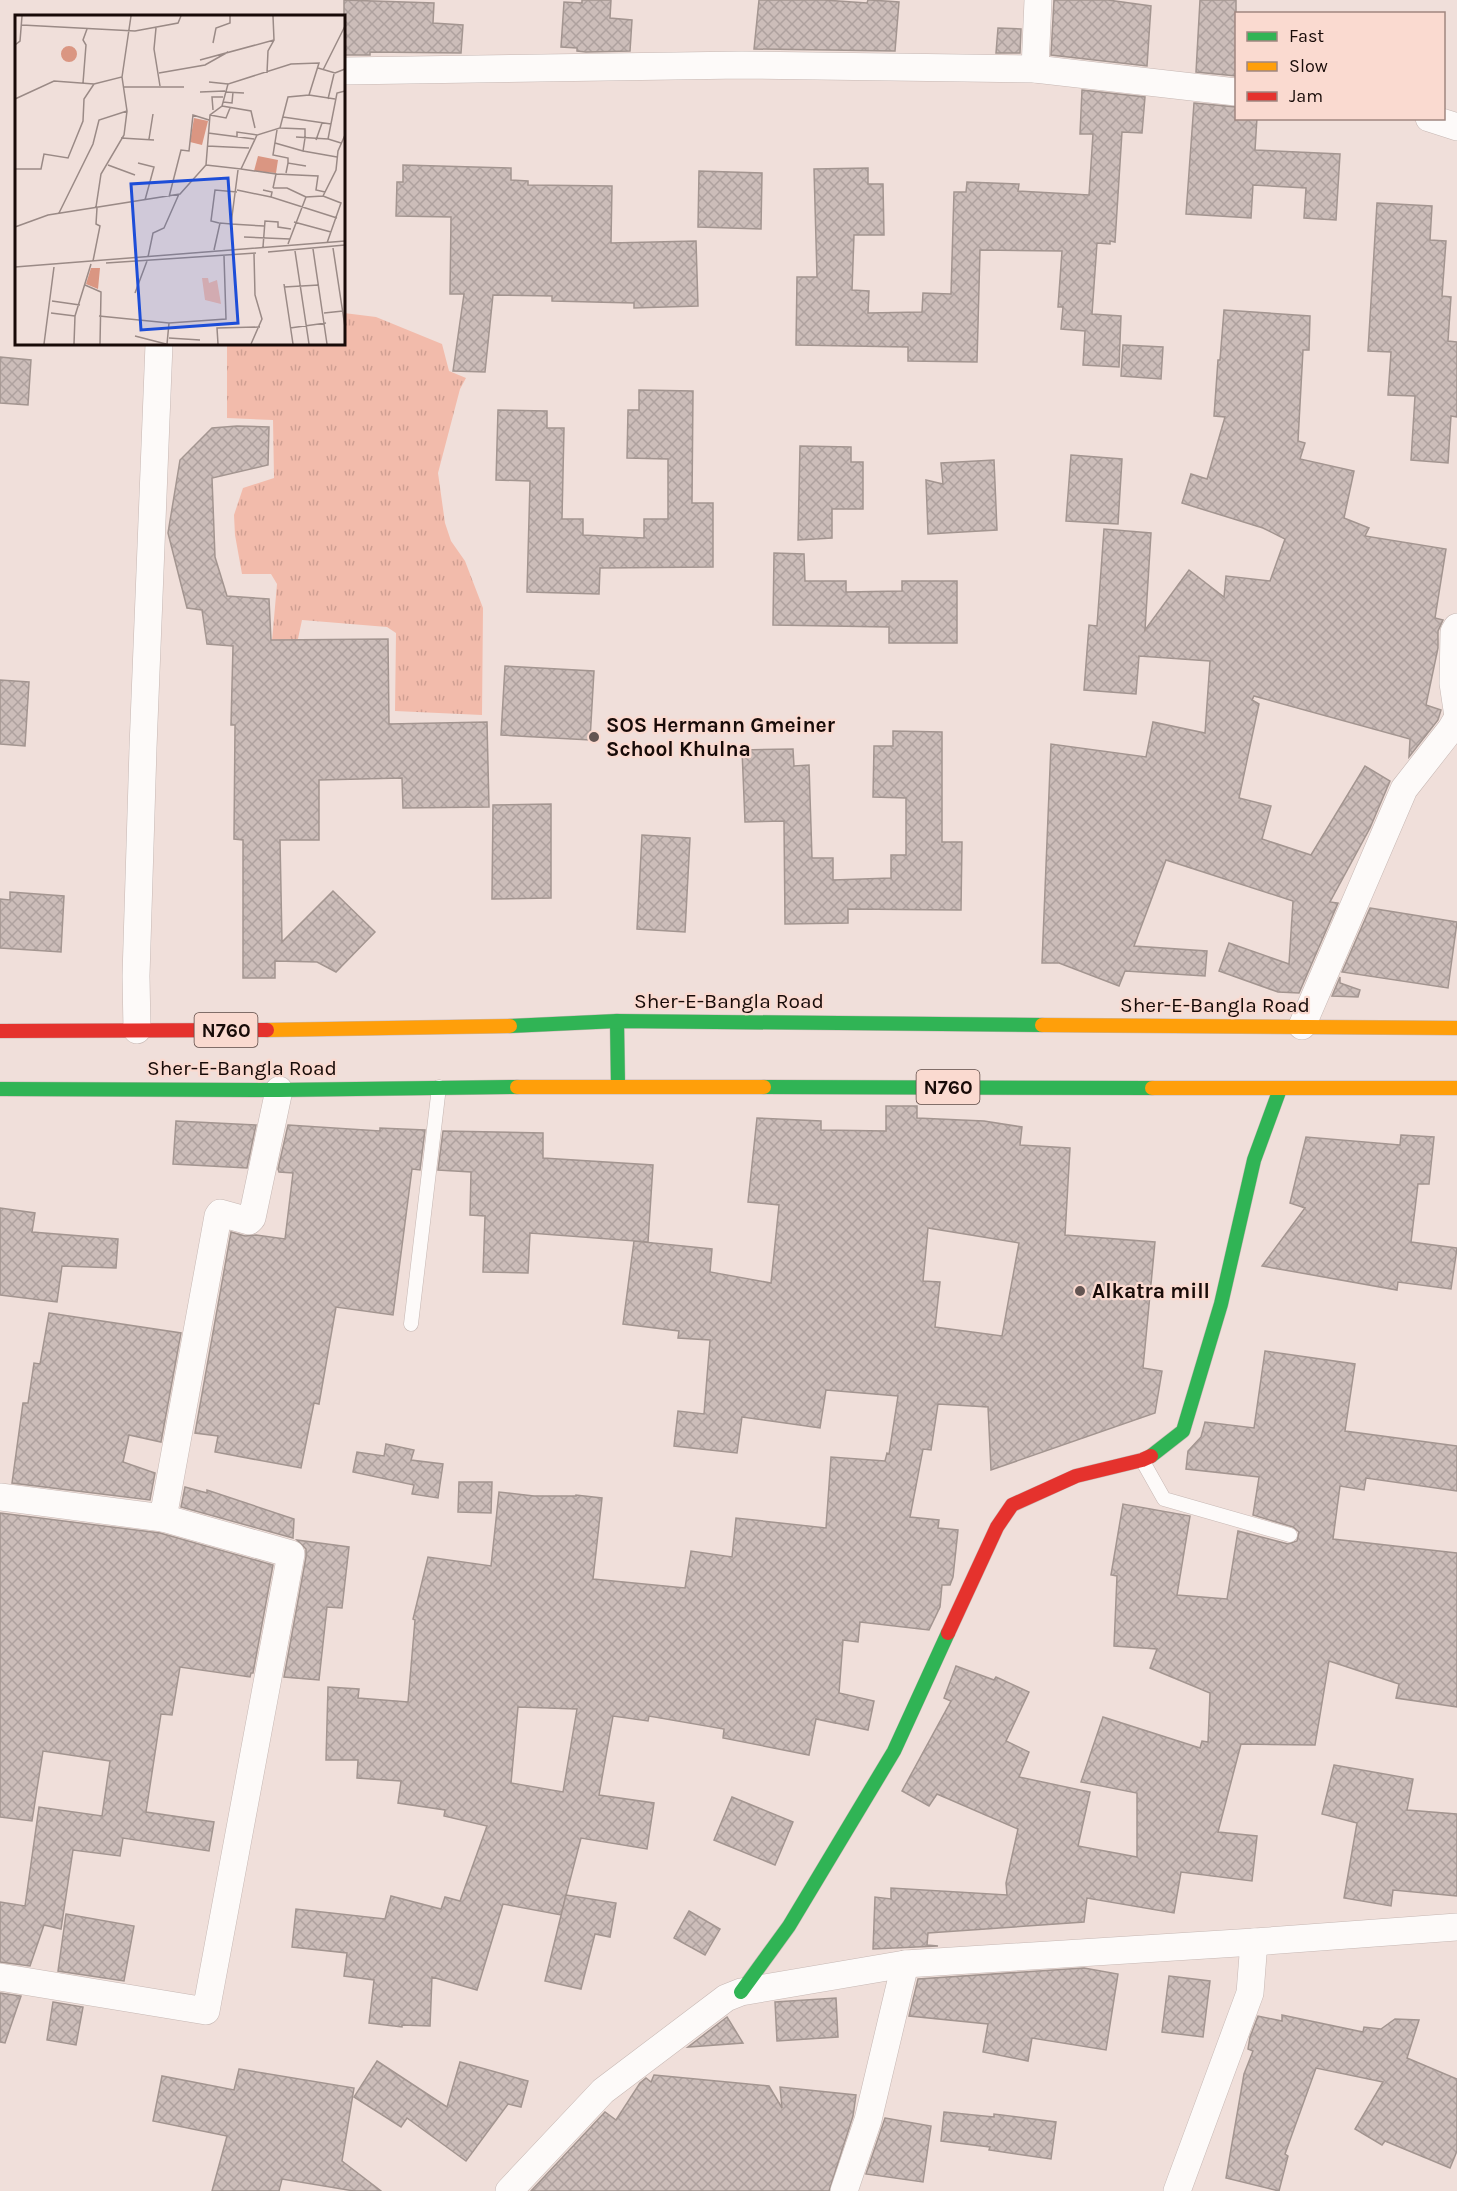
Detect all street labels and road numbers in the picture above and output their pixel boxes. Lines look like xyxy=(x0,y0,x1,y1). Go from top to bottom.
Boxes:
street label: Sher-E-Bangla Road xyxy=(634,989,824,1013)
street label: Sher-E-Bangla Road xyxy=(1120,993,1310,1017)
road number: N760 xyxy=(194,1013,258,1047)
street label: Sher-E-Bangla Road xyxy=(147,1056,337,1080)
road number: N760 xyxy=(916,1070,980,1104)

